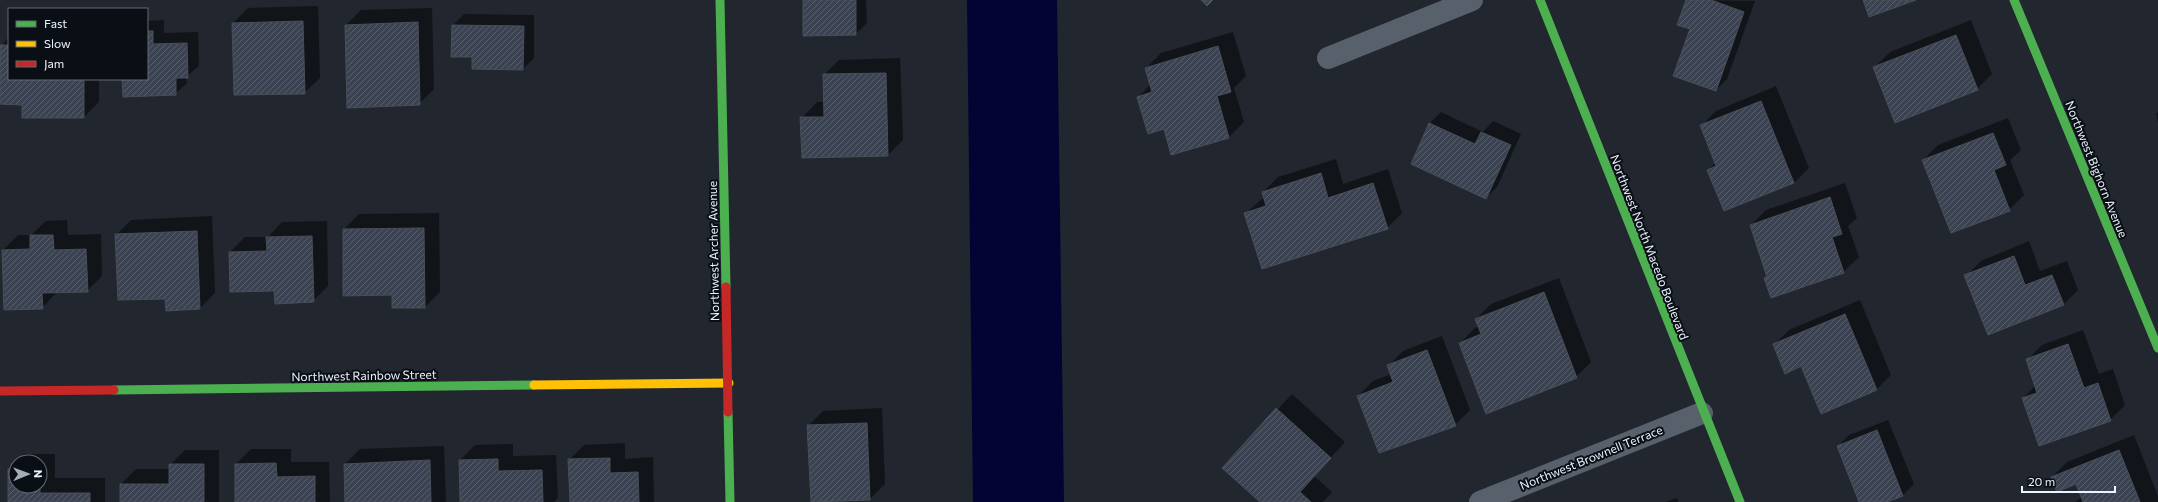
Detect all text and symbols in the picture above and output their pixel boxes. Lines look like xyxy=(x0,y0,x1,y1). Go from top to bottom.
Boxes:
legend xyxy=(8,8,148,80)
text: Fast xyxy=(44,16,67,30)
text: Slow xyxy=(44,36,71,50)
text: Jam xyxy=(44,56,64,71)
street label: Northwest Bighorn Avenue xyxy=(2063,99,2131,239)
street label: Northwest North Macedo Boulevard xyxy=(1608,152,1692,342)
street label: Northwest Archer Avenue xyxy=(705,181,721,321)
street label: Northwest Rainbow Street xyxy=(291,367,437,383)
street label: Northwest Brownell Terrace xyxy=(1518,422,1664,492)
north arrow xyxy=(8,454,48,494)
scale bar xyxy=(2022,468,2115,494)
text: N xyxy=(32,470,45,478)
text: 20 m xyxy=(2028,474,2055,488)

